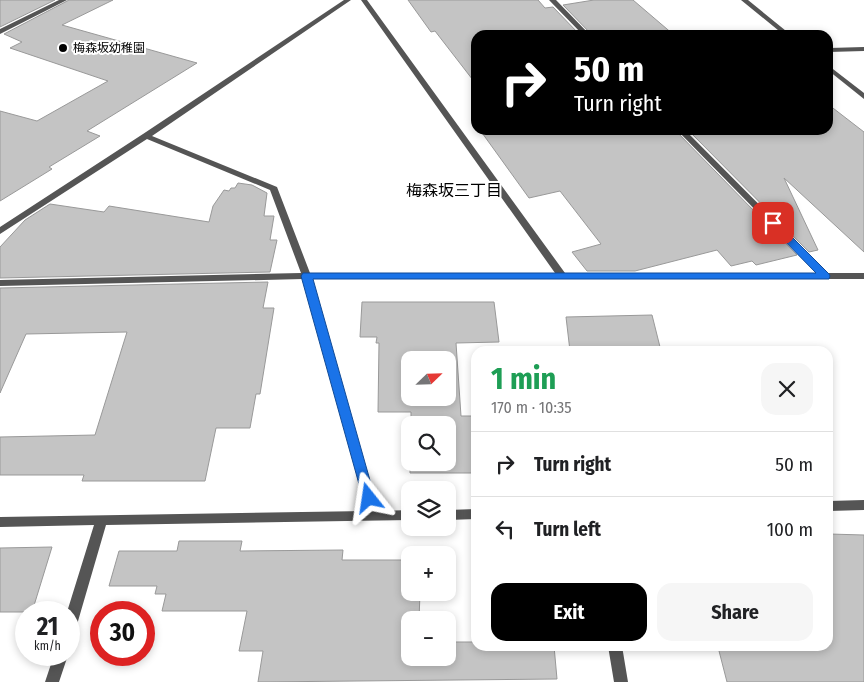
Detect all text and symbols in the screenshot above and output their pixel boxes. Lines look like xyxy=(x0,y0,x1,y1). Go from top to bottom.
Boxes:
place label: 梅森坂幼稚園 xyxy=(73,41,145,55)
marker: 梅森坂幼稚園 xyxy=(57,42,69,54)
text: 50 m xyxy=(574,48,644,90)
icon: right xyxy=(491,50,556,115)
text: Turn right xyxy=(574,90,662,117)
district label: 梅森坂三丁目 xyxy=(406,181,502,200)
pin xyxy=(752,202,794,244)
icon: arrive xyxy=(759,209,787,237)
north arrow xyxy=(401,351,456,406)
map controls xyxy=(401,351,456,666)
text: 1 min xyxy=(491,361,556,397)
button: close xyxy=(761,363,813,415)
text: 170 m · 10:35 xyxy=(491,398,572,417)
button: search xyxy=(401,416,456,471)
icon: right xyxy=(491,450,519,478)
text: Turn right xyxy=(534,453,611,476)
text: 50 m xyxy=(775,453,813,476)
position arrow xyxy=(342,471,394,523)
button: layers xyxy=(401,481,456,536)
icon: left xyxy=(491,515,519,543)
text: Turn left xyxy=(534,518,601,541)
text: 100 m xyxy=(767,518,813,541)
button: + xyxy=(401,546,456,601)
button: Exit xyxy=(491,583,647,641)
button: Share xyxy=(657,583,813,641)
speed limit sign: 30 xyxy=(90,601,155,666)
button: − xyxy=(401,611,456,666)
text: 21 xyxy=(37,612,58,642)
text: km/h xyxy=(34,639,61,653)

